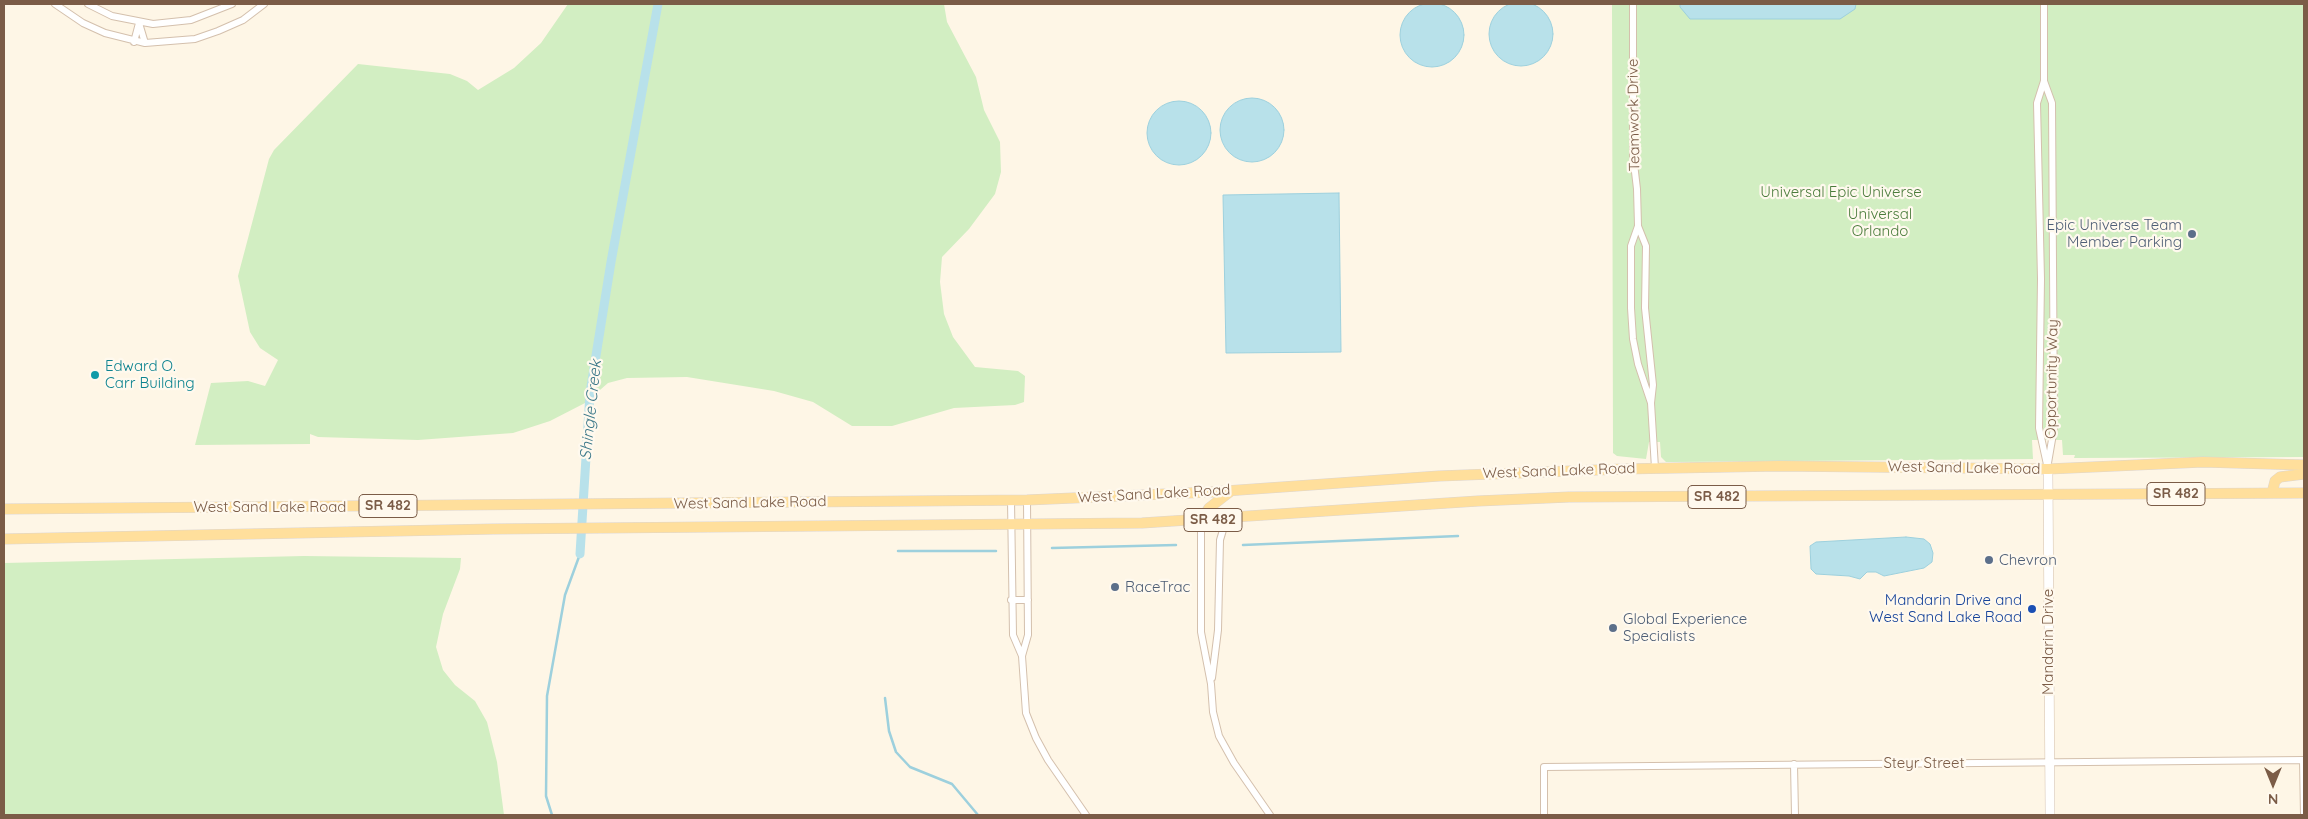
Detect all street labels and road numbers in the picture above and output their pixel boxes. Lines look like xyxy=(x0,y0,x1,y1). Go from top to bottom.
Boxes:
street label: Teamwork Drive xyxy=(1624,58,1644,172)
street label: Opportunity Way xyxy=(2042,319,2062,439)
street label: West Sand Lake Road xyxy=(1887,458,2041,478)
street label: West Sand Lake Road xyxy=(1482,459,1636,483)
street label: West Sand Lake Road xyxy=(1077,481,1231,507)
road number: SR 482 xyxy=(2147,482,2205,506)
road number: SR 482 xyxy=(1688,486,1746,508)
street label: West Sand Lake Road xyxy=(673,493,827,513)
road number: SR 482 xyxy=(359,494,417,518)
street label: West Sand Lake Road xyxy=(194,498,346,516)
road number: SR 482 xyxy=(1184,508,1242,532)
street label: Mandarin Drive xyxy=(2039,589,2057,695)
street label: Steyr Street xyxy=(1883,754,1965,772)

